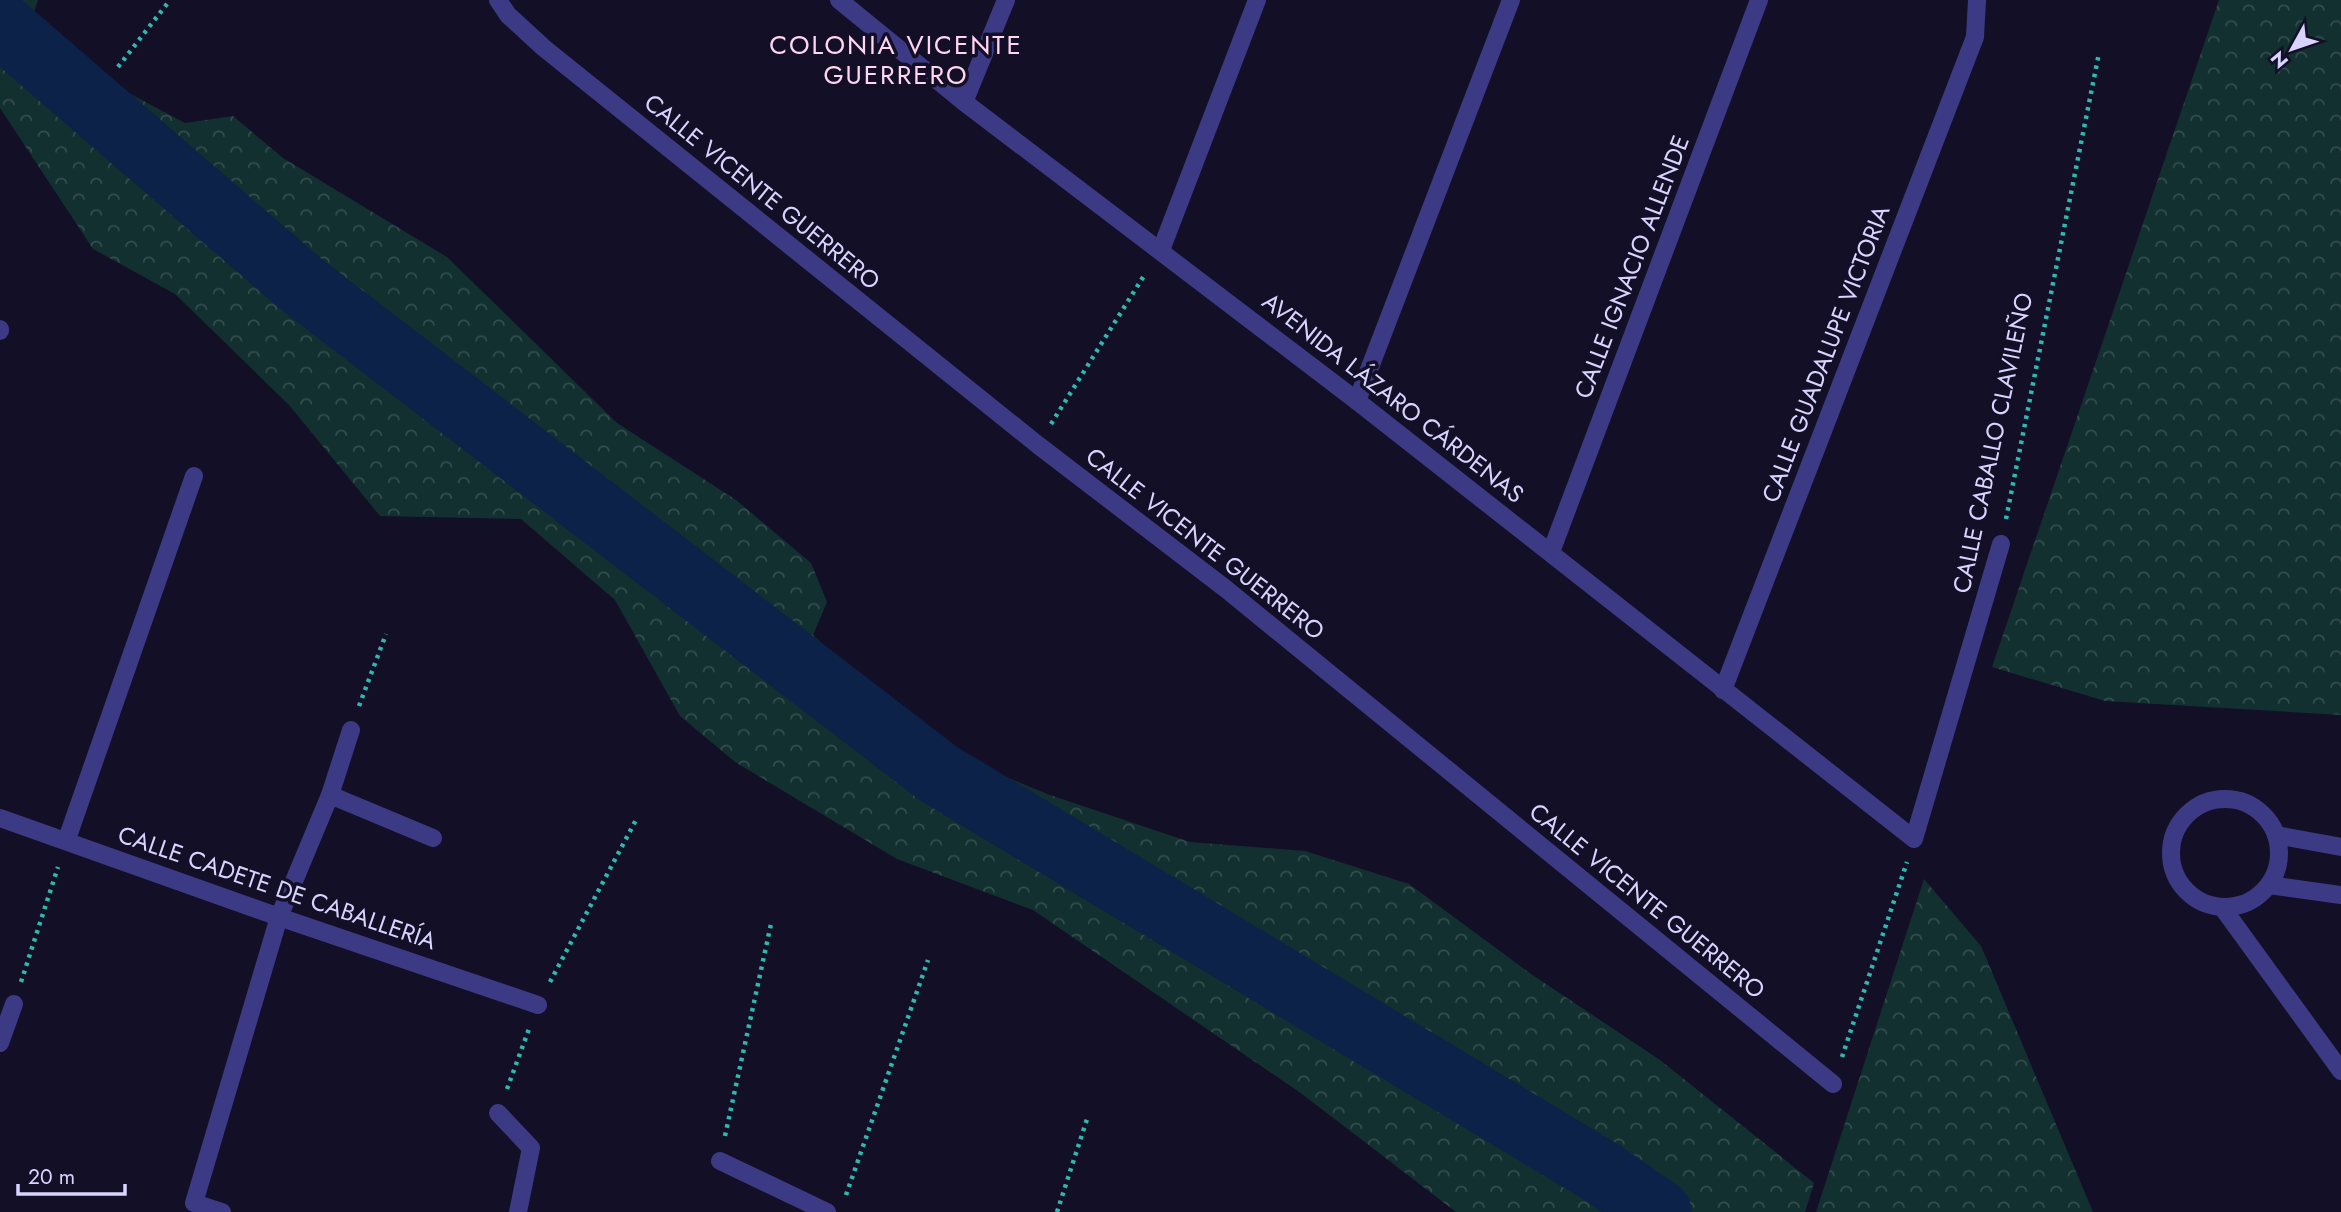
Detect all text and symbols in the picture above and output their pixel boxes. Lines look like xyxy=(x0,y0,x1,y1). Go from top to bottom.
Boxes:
north arrow xyxy=(2257,14,2327,84)
district label: COLONIA VICENTE GUERRERO xyxy=(769,26,1023,94)
text: N xyxy=(2264,45,2295,74)
street label: CALLE VICENTE GUERRERO xyxy=(637,85,888,298)
street label: CALLE IGNACIO ALLENDE xyxy=(1565,130,1698,403)
street label: CALLE GUADALUPE VICTORIA xyxy=(1753,200,1898,507)
street label: AVENIDA LÁZARO CÁRDENAS xyxy=(1255,284,1532,511)
street label: CALLE CABALLO CLAVILEÑO xyxy=(1944,289,2041,596)
street label: CALLE VICENTE GUERRERO xyxy=(1078,439,1332,648)
street label: CALLE VICENTE GUERRERO xyxy=(1522,794,1773,1007)
street label: CALLE CADETE DE CABALLERÍA xyxy=(113,817,441,959)
scale bar xyxy=(18,1152,124,1196)
text: 20 m xyxy=(28,1162,75,1192)

